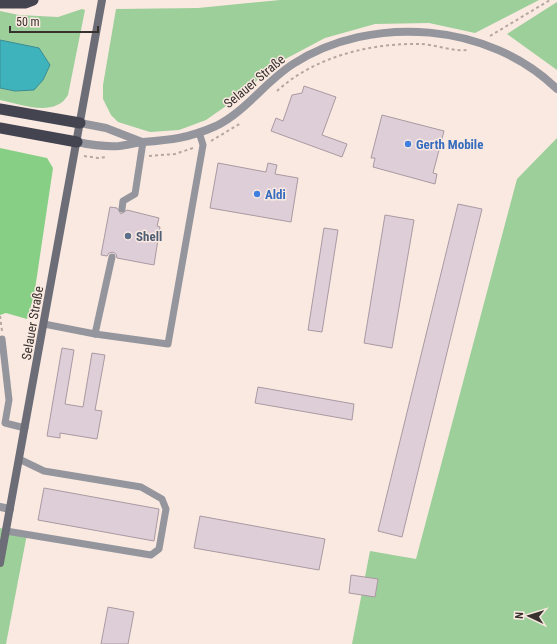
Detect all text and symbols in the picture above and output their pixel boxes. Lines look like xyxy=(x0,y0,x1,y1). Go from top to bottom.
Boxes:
scale bar xyxy=(10,8,98,34)
text: 50 m xyxy=(16,15,40,29)
street label: Selauer Straße xyxy=(221,52,288,111)
place label: Gerth Mobile xyxy=(416,137,483,152)
marker: Gerth Mobile xyxy=(403,139,413,149)
place label: Aldi xyxy=(265,187,286,202)
marker: Aldi xyxy=(252,189,262,199)
place label: Shell xyxy=(136,229,162,244)
marker: Shell xyxy=(123,231,133,241)
street label: Selauer Straße xyxy=(19,285,46,361)
north arrow xyxy=(509,596,549,636)
text: N xyxy=(513,611,526,619)

